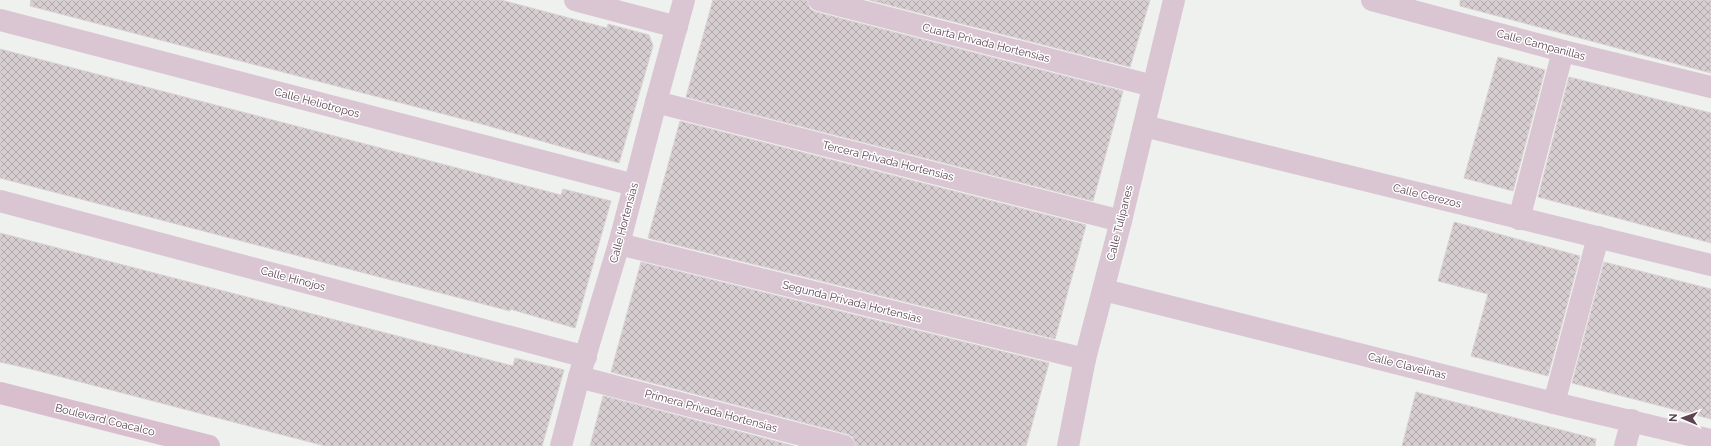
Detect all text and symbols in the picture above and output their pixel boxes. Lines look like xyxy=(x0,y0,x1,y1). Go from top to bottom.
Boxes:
street label: Cuarta Privada Hortensias xyxy=(921,21,1051,65)
street label: Calle Campanillas xyxy=(1495,27,1587,63)
street label: Calle Heliotropos xyxy=(273,85,361,121)
street label: Tercera Privada Hortensias xyxy=(821,138,955,184)
street label: Calle Hortensias xyxy=(607,181,641,265)
street label: Calle Cerezos xyxy=(1391,181,1463,211)
street label: Calle Tulipanes xyxy=(1104,184,1136,262)
street label: Calle Hinojos xyxy=(259,264,327,294)
street label: Segunda Privada Hortensias xyxy=(781,278,923,326)
street label: Calle Clavelinas xyxy=(1366,350,1448,382)
street label: Primera Privada Hortensias xyxy=(643,387,779,435)
north arrow xyxy=(1663,398,1703,438)
street label: Boulevard Coacalco xyxy=(54,401,157,439)
text: N xyxy=(1667,413,1680,422)

